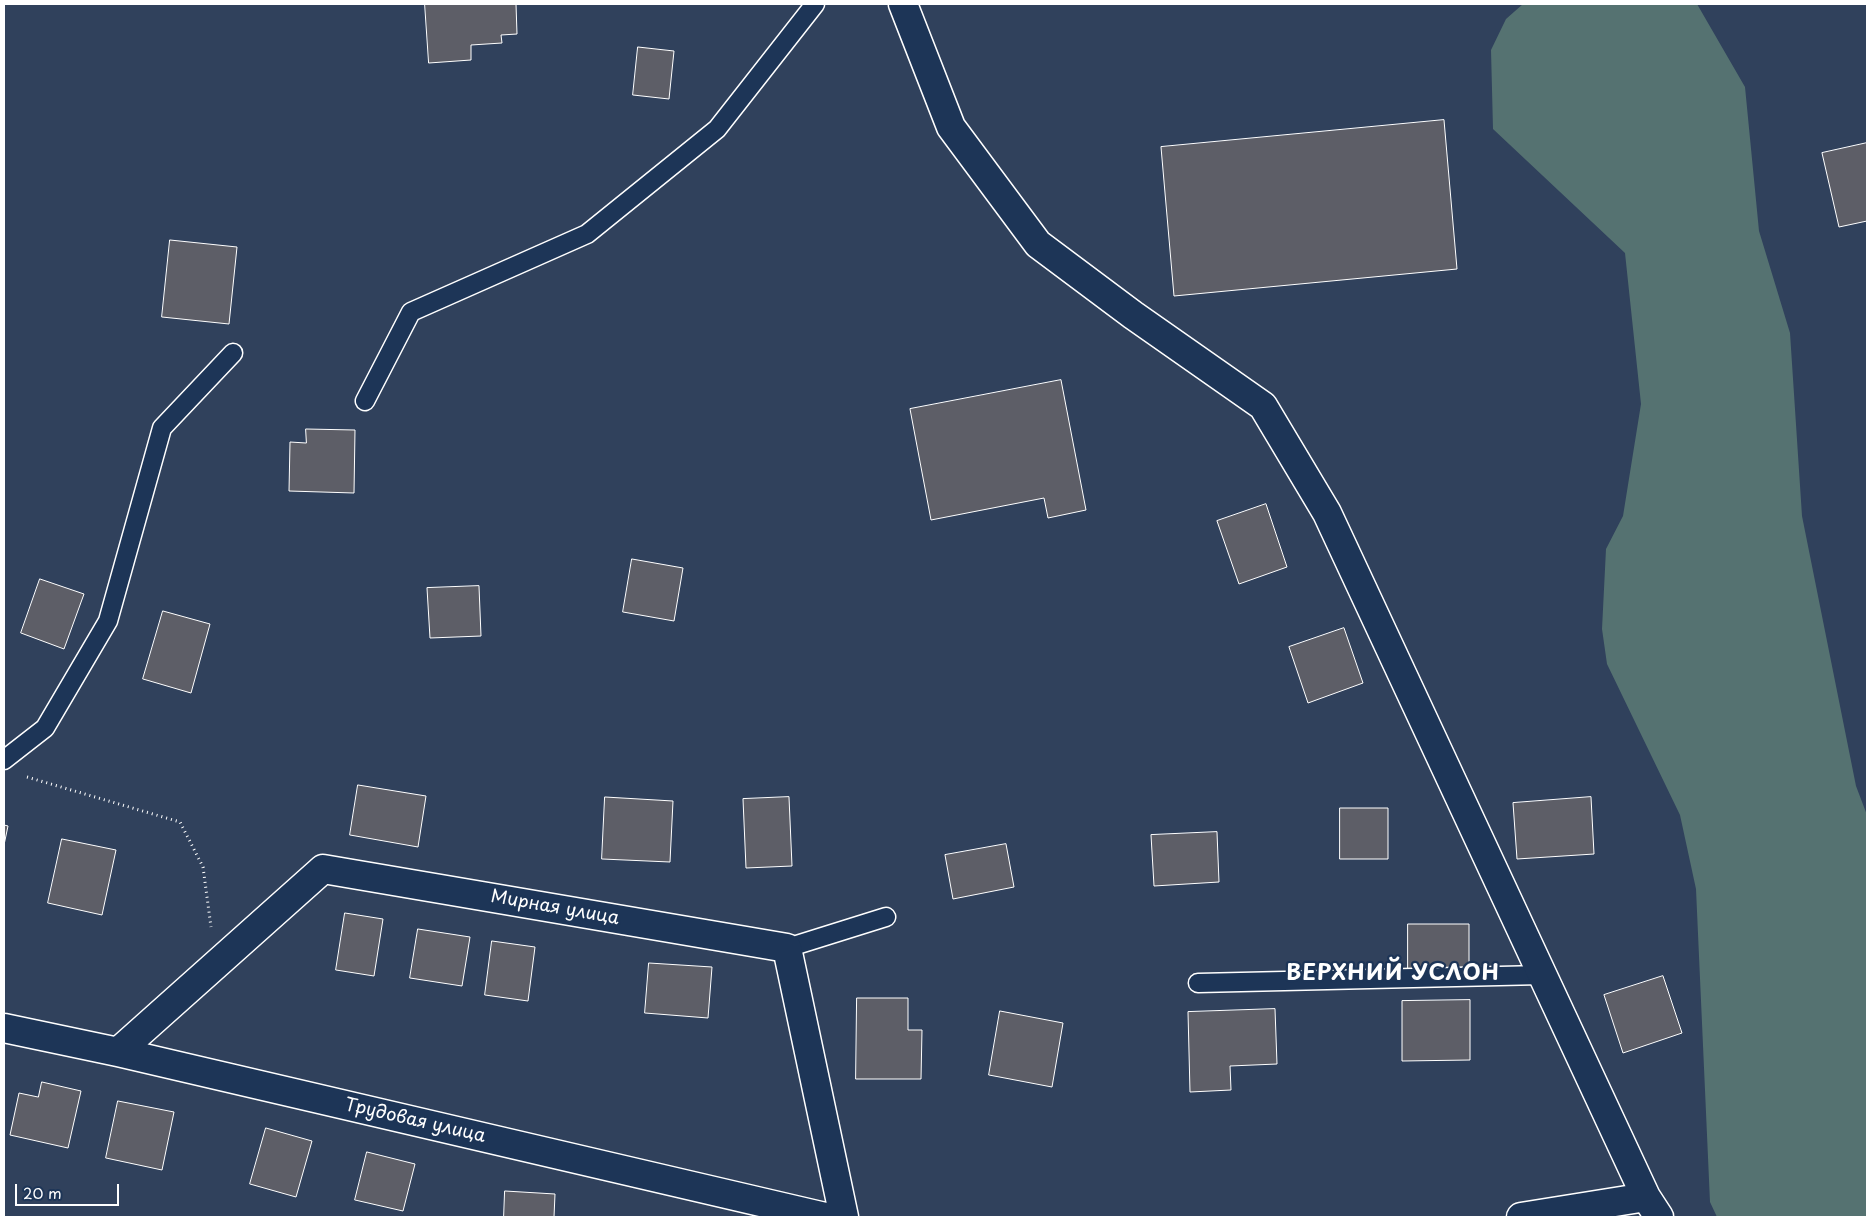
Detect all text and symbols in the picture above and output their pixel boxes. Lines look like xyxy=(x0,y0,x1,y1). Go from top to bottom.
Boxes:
street label: Мирная улица xyxy=(489,886,621,930)
district label: ВЕРХНИЙ УСЛОН xyxy=(1285,961,1501,987)
street label: Трудовая улица xyxy=(343,1094,487,1148)
scale bar xyxy=(18,1174,121,1206)
text: 20 m xyxy=(23,1181,62,1204)

